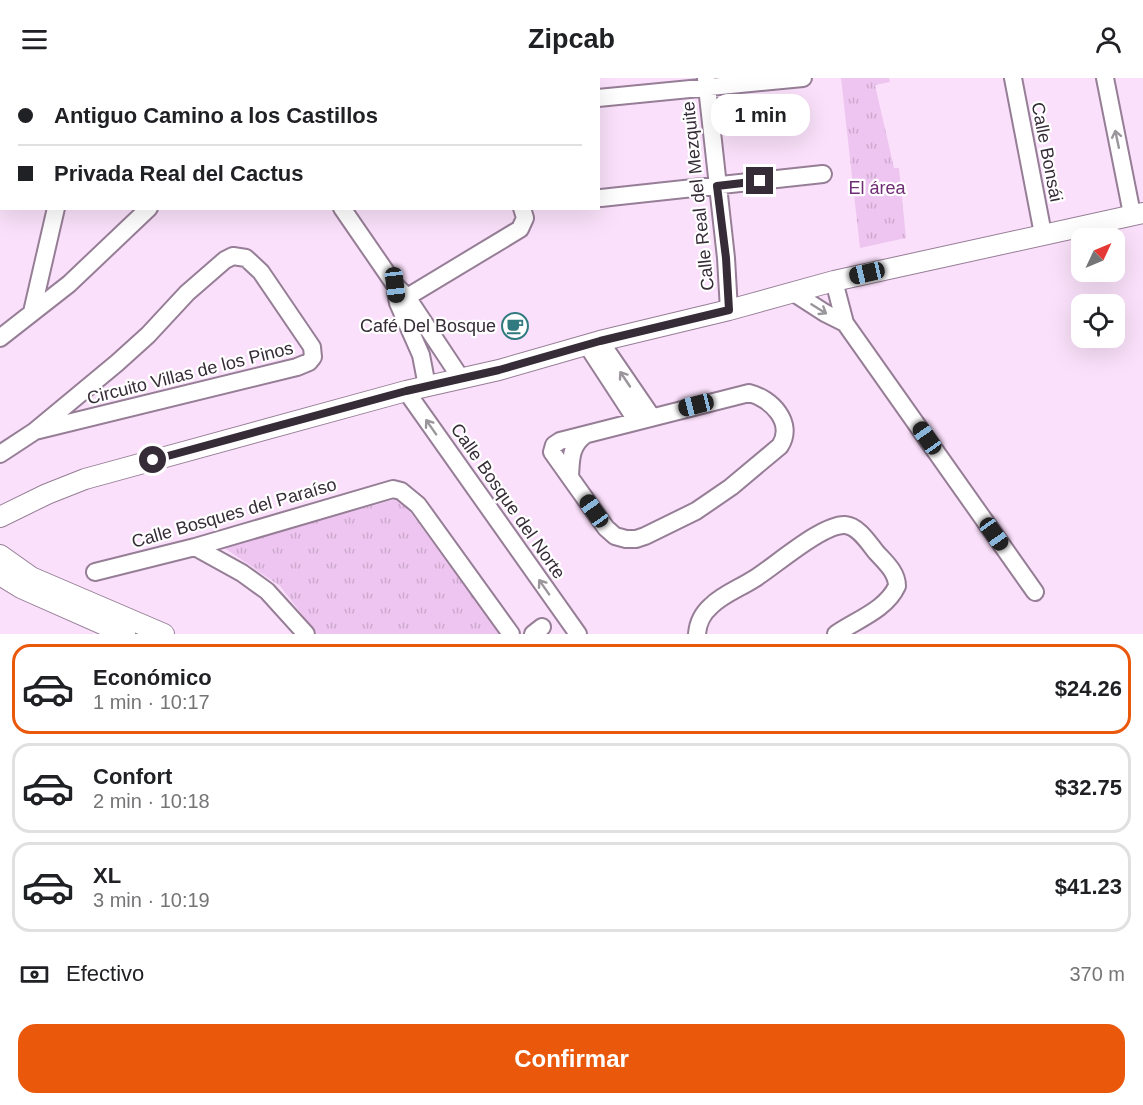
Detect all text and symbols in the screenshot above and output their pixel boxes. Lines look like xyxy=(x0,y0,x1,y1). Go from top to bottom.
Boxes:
icon: menu xyxy=(18,23,51,56)
icon: person xyxy=(1092,23,1125,56)
text: Zipcab xyxy=(528,24,615,54)
callout: 1 min xyxy=(710,94,810,136)
street label: Calle Real del Mezquite xyxy=(678,100,718,292)
street label: Calle Bonsái xyxy=(1028,100,1066,204)
text: Antiguo Camino a los Castillos xyxy=(54,103,378,128)
text: 1 min xyxy=(734,104,787,126)
one-way arrow xyxy=(1111,130,1122,149)
text: Privada Real del Cactus xyxy=(54,161,303,186)
route end xyxy=(746,167,773,194)
park label: El área xyxy=(848,178,906,198)
north arrow xyxy=(1071,228,1125,282)
map controls xyxy=(1071,228,1125,348)
car xyxy=(847,260,887,286)
car xyxy=(384,266,406,304)
button: locate xyxy=(1071,294,1125,348)
one-way arrow xyxy=(810,303,827,315)
cafe icon: Café Del Bosque xyxy=(500,311,530,341)
place label: Café Del Bosque xyxy=(360,316,496,336)
street label: Circuito Villas de los Pinos xyxy=(85,338,295,408)
one-way arrow xyxy=(619,372,631,388)
car xyxy=(676,392,716,418)
car xyxy=(909,418,945,458)
street label: Calle Bosque del Norte xyxy=(447,419,569,583)
one-way arrow xyxy=(425,420,438,436)
route start xyxy=(139,446,166,473)
street label: Calle Bosques del Paraíso xyxy=(129,474,339,552)
car xyxy=(576,491,612,531)
car xyxy=(976,514,1012,554)
one-way arrow xyxy=(538,579,550,595)
icon: car xyxy=(21,662,75,716)
text: Económico xyxy=(93,665,212,690)
text: $24.26 xyxy=(1055,676,1122,701)
text: 1 min · 10:17 xyxy=(93,691,210,713)
icon: car xyxy=(21,761,75,815)
text: Confort xyxy=(93,764,172,789)
text: $32.75 xyxy=(1055,775,1122,800)
text: 2 min · 10:18 xyxy=(93,790,210,812)
icon: car xyxy=(21,860,75,914)
text: XL xyxy=(93,863,121,888)
text: $41.23 xyxy=(1055,874,1122,899)
text: 3 min · 10:19 xyxy=(93,889,210,911)
icon: cash xyxy=(18,958,51,991)
text: Efectivo xyxy=(66,961,144,986)
text: 370 m xyxy=(1069,963,1125,985)
button: Confirmar xyxy=(18,1024,1125,1093)

